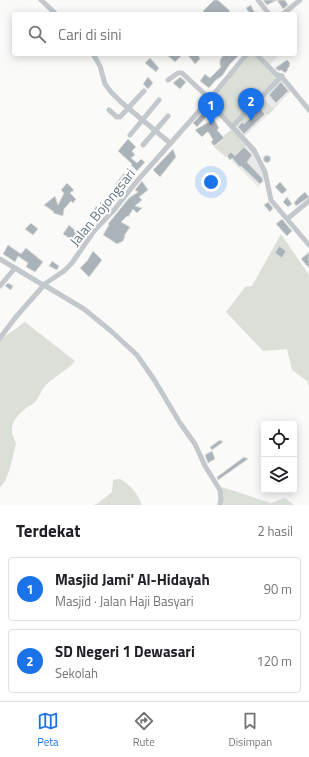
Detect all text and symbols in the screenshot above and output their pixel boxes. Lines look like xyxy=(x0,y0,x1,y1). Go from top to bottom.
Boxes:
search box xyxy=(12,12,297,56)
icon: search xyxy=(26,23,48,45)
text: Cari di sini xyxy=(58,23,122,46)
pin: 2 xyxy=(238,88,264,121)
pin: 1 xyxy=(198,92,224,125)
street label: Jalan Bojongsari xyxy=(64,164,140,250)
your location xyxy=(201,172,221,192)
map controls xyxy=(261,421,297,493)
button: locate xyxy=(261,421,297,457)
button: layers xyxy=(261,457,297,493)
text: Terdekat xyxy=(16,518,80,544)
text: 2 hasil xyxy=(257,521,293,541)
text: Masjid Jami' Al-Hidayah xyxy=(55,568,210,591)
text: 1 xyxy=(26,579,34,599)
text: 90 m xyxy=(264,579,292,599)
text: Masjid · Jalan Haji Basyari xyxy=(55,591,194,611)
text: SD Negeri 1 Dewasari xyxy=(55,640,195,663)
text: 2 xyxy=(26,651,34,671)
text: 120 m xyxy=(256,651,292,671)
text: Sekolah xyxy=(55,663,98,683)
tab: Peta xyxy=(37,710,59,750)
tab: Rute xyxy=(133,710,155,750)
tab: Disimpan xyxy=(229,710,272,750)

